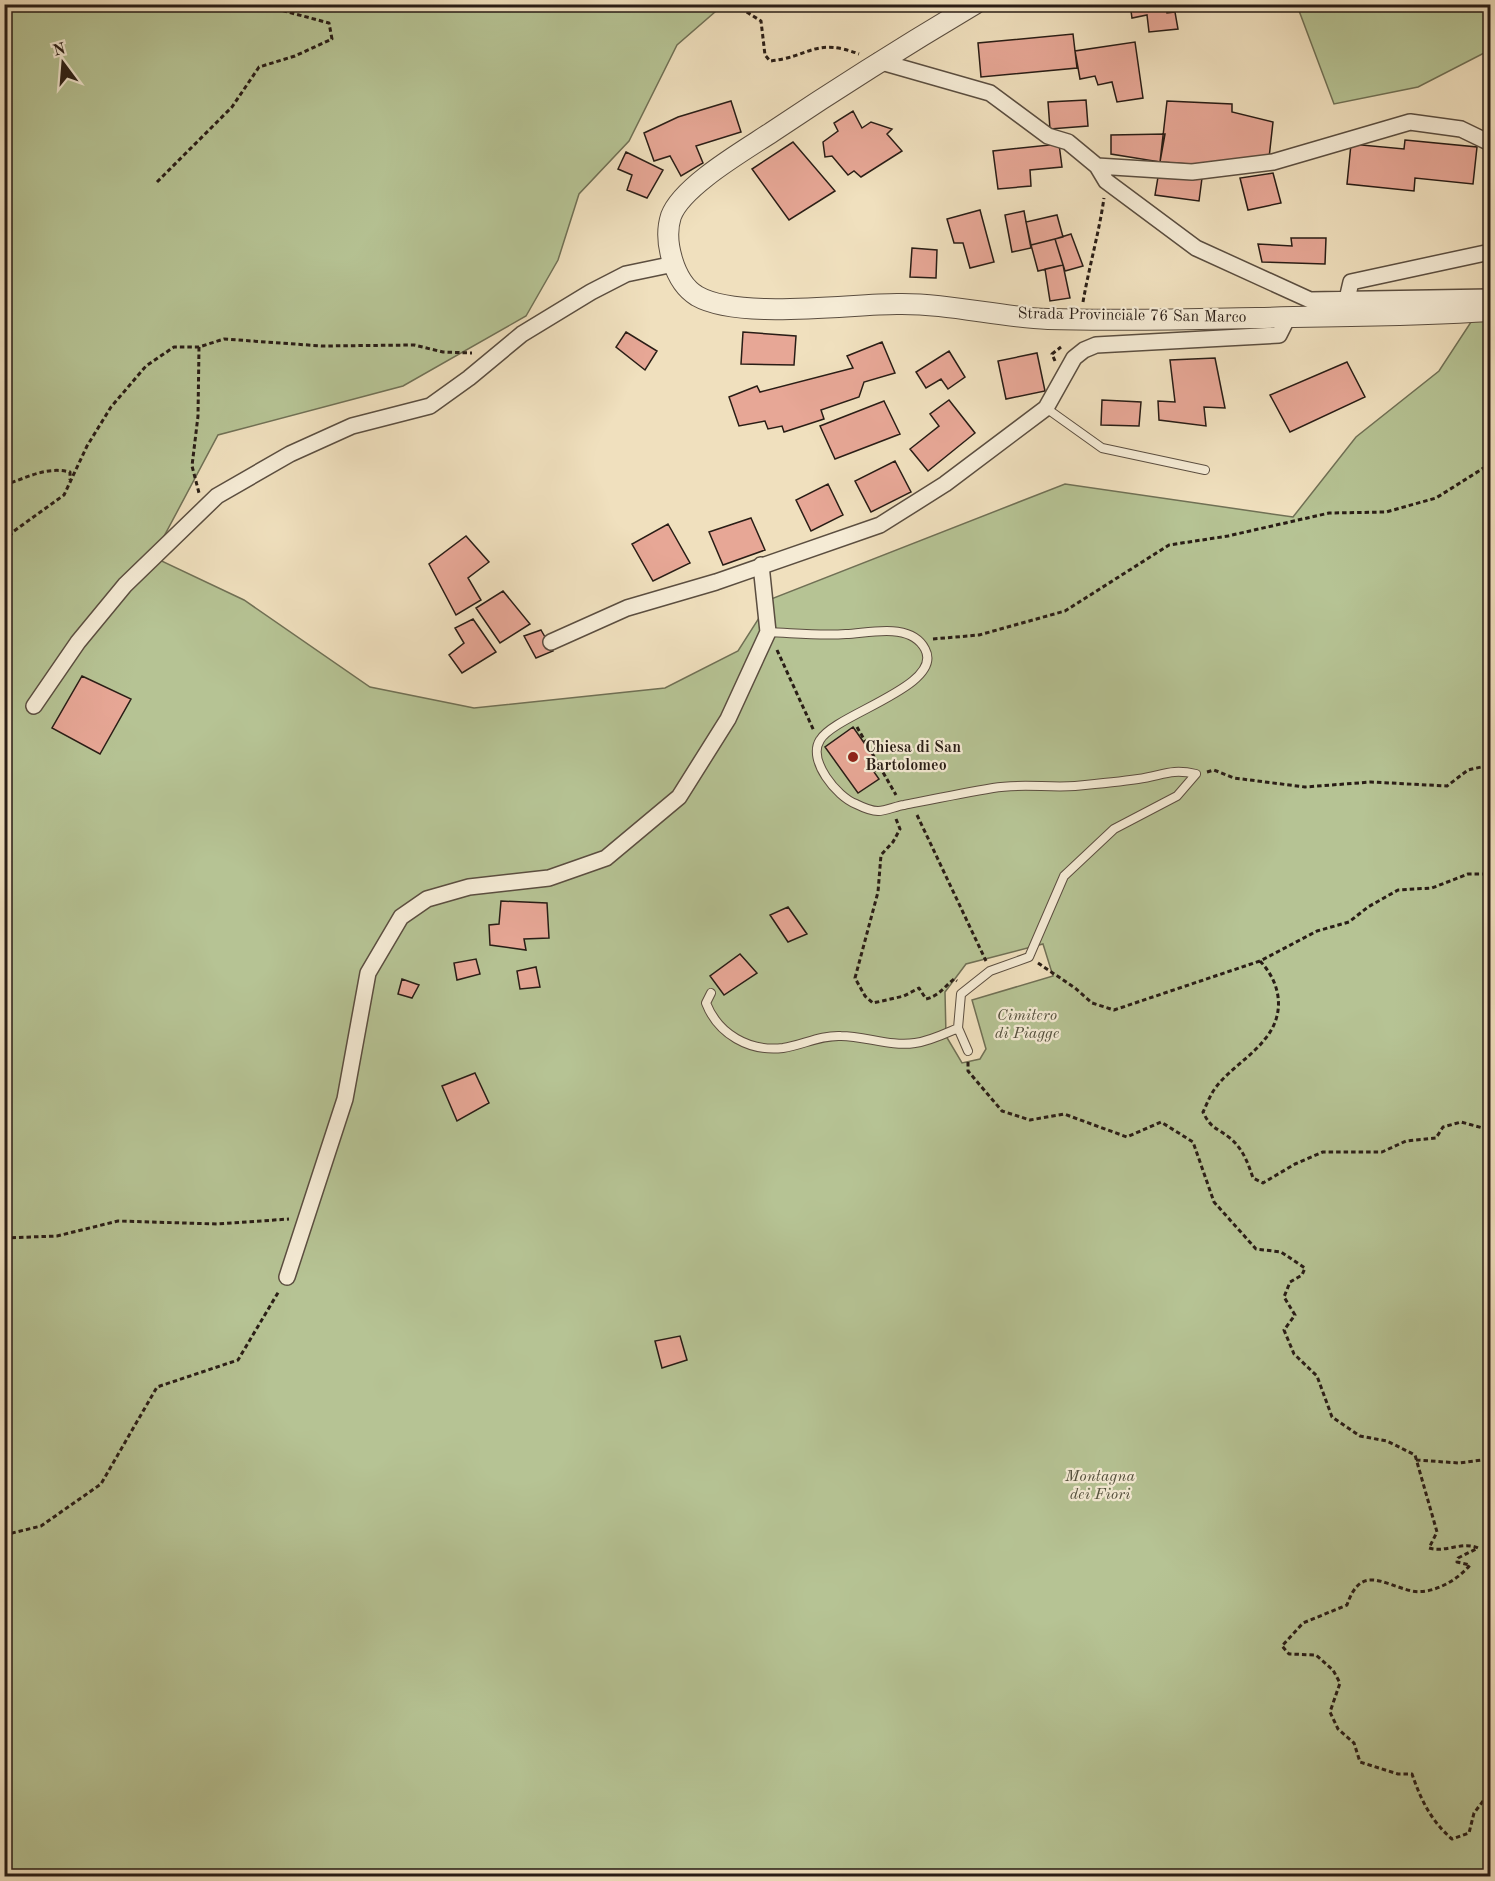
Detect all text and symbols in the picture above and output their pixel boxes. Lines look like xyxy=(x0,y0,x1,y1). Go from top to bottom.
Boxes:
north arrow xyxy=(33,33,93,93)
text: N xyxy=(51,41,68,60)
street label: Strada Provinciale 76 San Marco xyxy=(1017,306,1247,326)
place label: Chiesa di San Bartolomeo xyxy=(865,740,961,774)
marker: Chiesa di San Bartolomeo xyxy=(846,750,860,764)
park label: Cimitero di Piagge xyxy=(995,1008,1060,1042)
park label: Montagna dei Fiori xyxy=(1064,1469,1135,1503)

